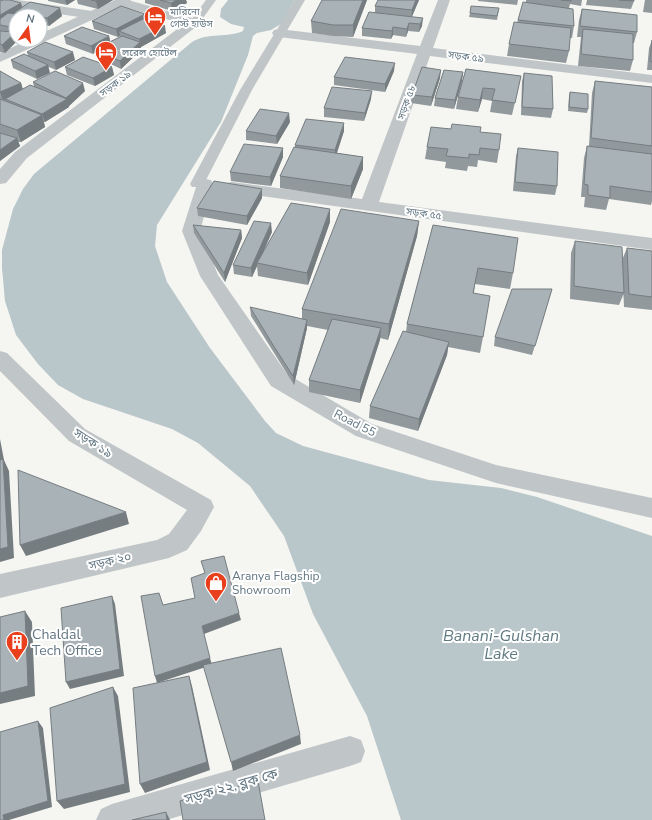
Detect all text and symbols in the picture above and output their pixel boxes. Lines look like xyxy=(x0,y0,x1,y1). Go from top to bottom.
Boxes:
hotel icon: মারিনো গেস্ট হাউস xyxy=(142,4,168,37)
place label: মারিনো গেস্ট হাউস xyxy=(169,5,213,31)
north arrow xyxy=(8,8,48,48)
text: N xyxy=(24,11,36,27)
hotel icon: লরেল হোটেল xyxy=(93,39,119,72)
place label: লরেল হোটেল xyxy=(121,46,177,60)
street label: সড়ক ৫৯ xyxy=(446,48,485,66)
street label: সড়ক ১৯ xyxy=(96,67,134,101)
street label: সড়ক ৫৮ xyxy=(394,83,420,123)
street label: সড়ক ৫৫ xyxy=(404,204,443,223)
street label: Road 55 xyxy=(331,406,379,440)
street label: সড়ক ১৯ xyxy=(70,424,115,461)
street label: সড়ক ২০ xyxy=(86,548,133,574)
place label: Aranya Flagship Showroom xyxy=(232,568,319,598)
shop icon: Aranya Flagship Showroom xyxy=(203,570,229,603)
place label: Chaldal Tech Office xyxy=(32,625,102,660)
water label: Banani-Gulshan Lake xyxy=(443,625,559,665)
building icon: Chaldal Tech Office xyxy=(4,629,30,662)
street label: সড়ক ২২, ব্লক কে xyxy=(181,764,281,809)

